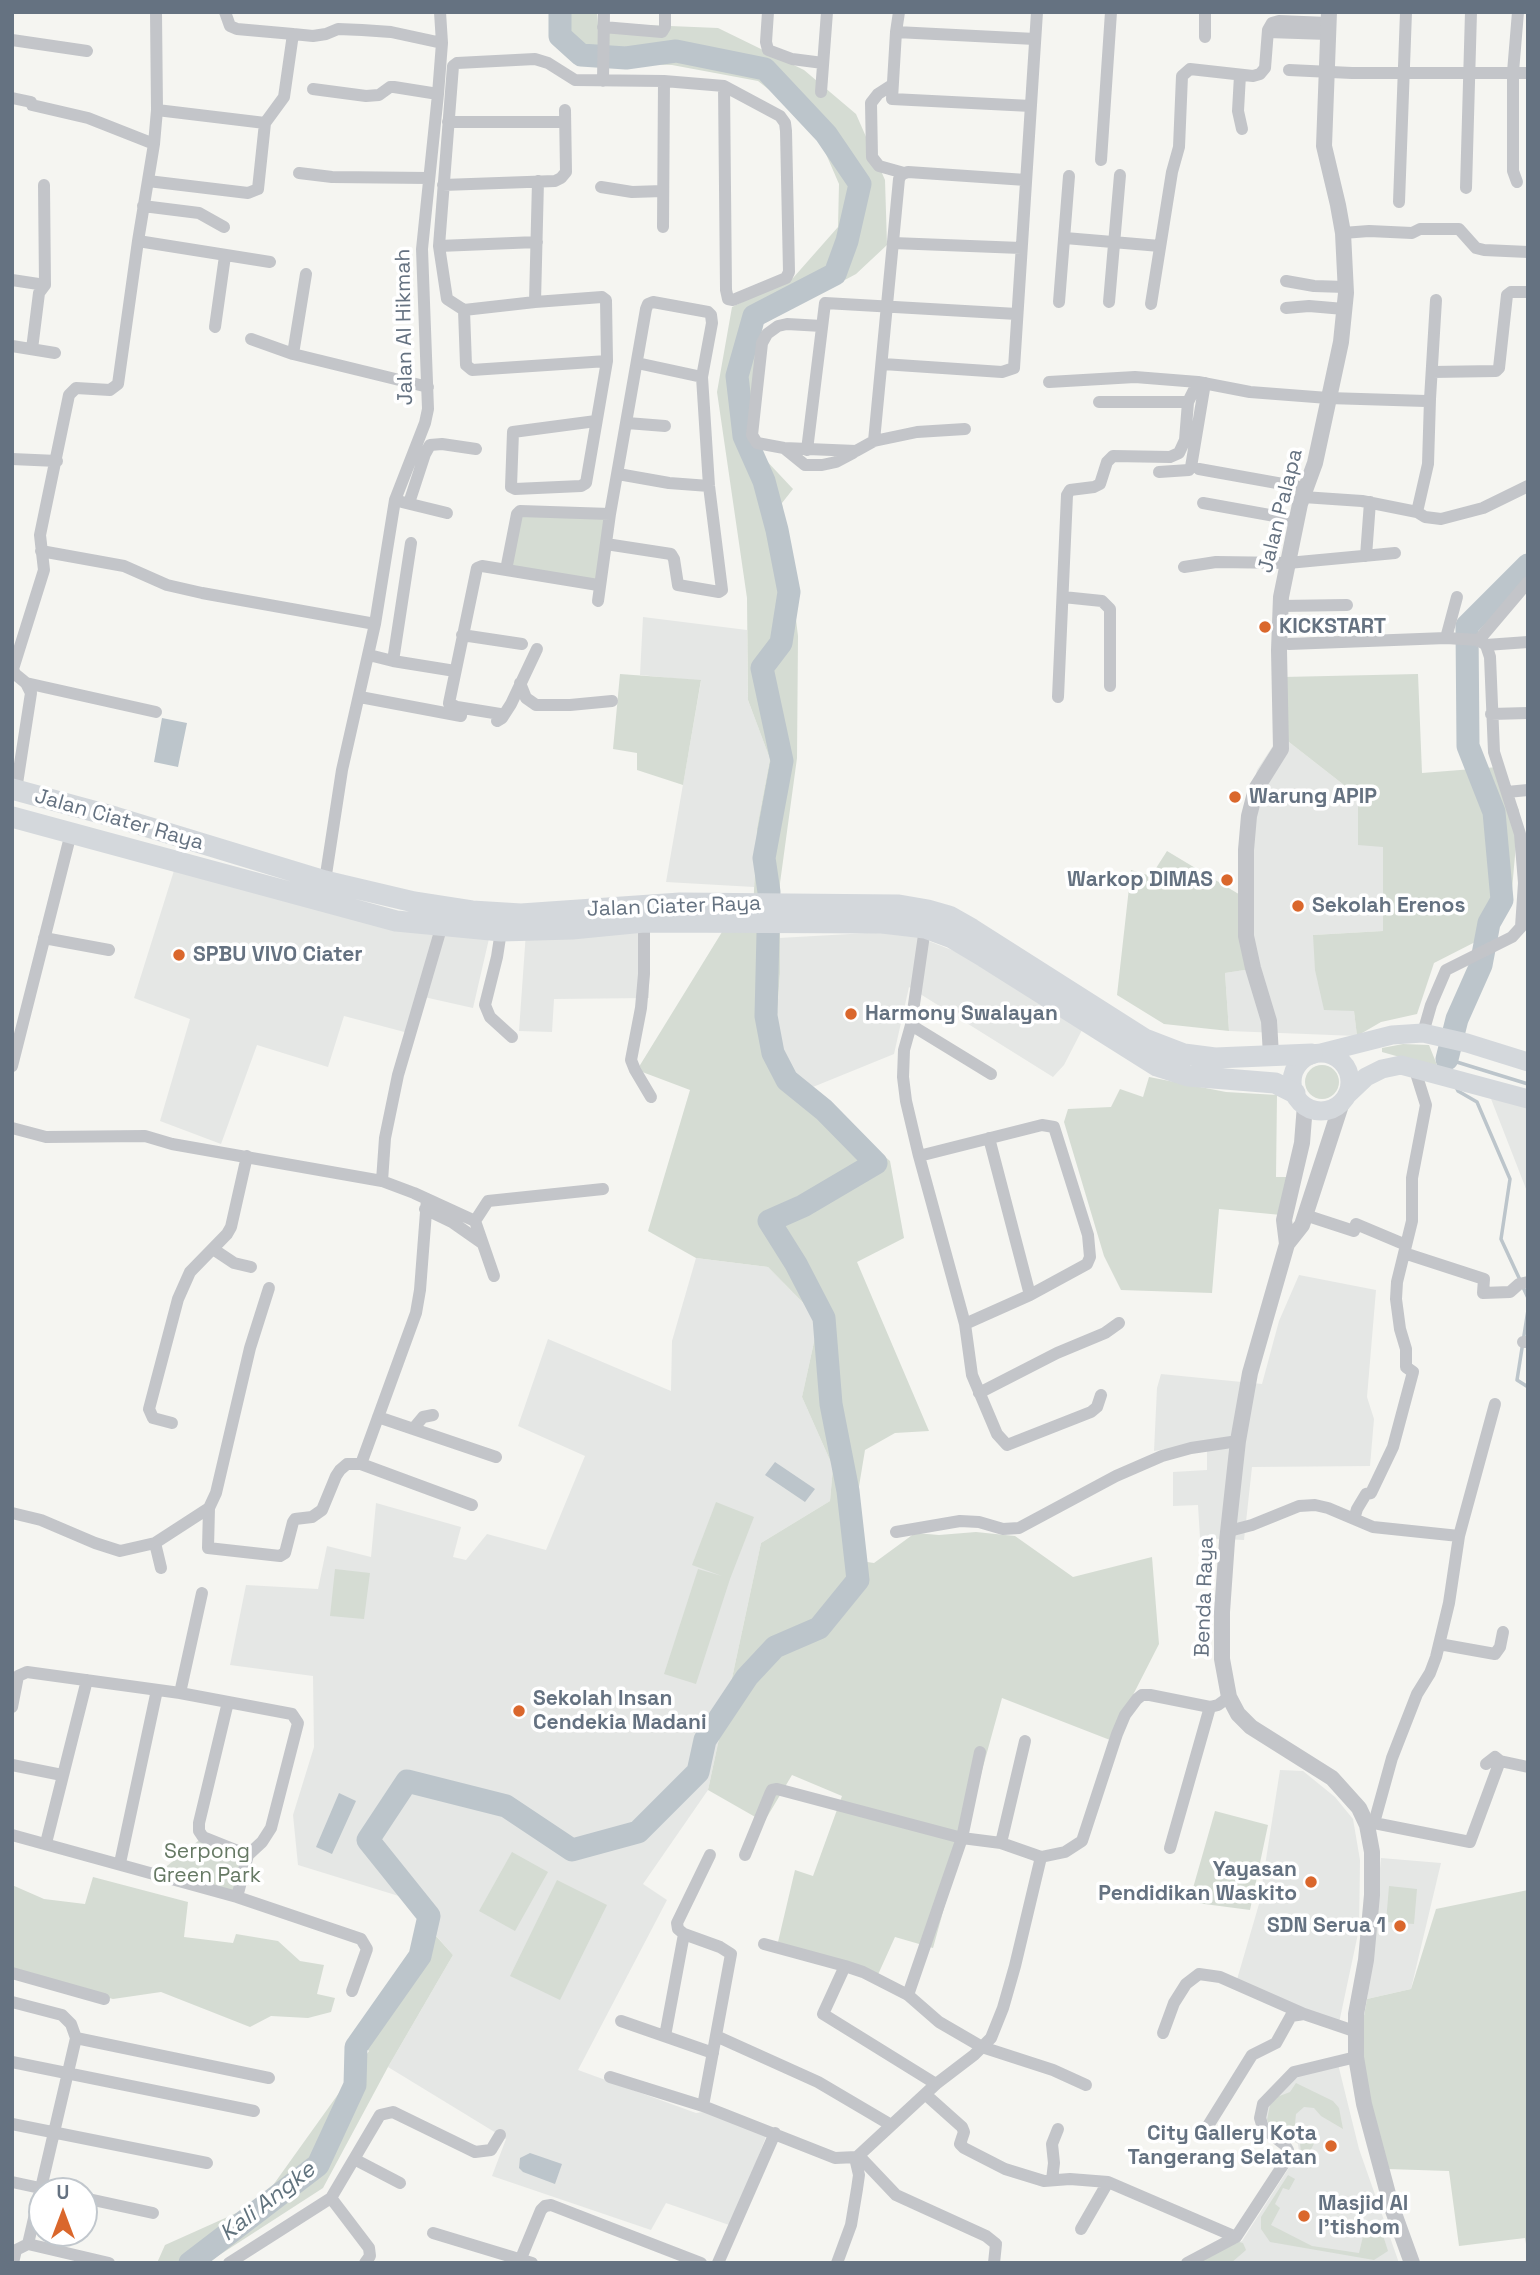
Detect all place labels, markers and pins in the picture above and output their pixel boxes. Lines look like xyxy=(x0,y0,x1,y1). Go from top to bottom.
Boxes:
place label: KICKSTART xyxy=(1279,614,1386,640)
marker: KICKSTART xyxy=(1257,619,1273,635)
place label: Warung APIP xyxy=(1249,784,1377,810)
marker: Warung APIP xyxy=(1227,789,1243,805)
place label: Warkop DIMAS xyxy=(1067,867,1213,893)
marker: Warkop DIMAS xyxy=(1219,872,1235,888)
place label: Sekolah Erenos xyxy=(1312,893,1465,919)
marker: Sekolah Erenos xyxy=(1290,898,1306,914)
place label: SPBU VIVO Ciater xyxy=(193,942,363,968)
marker: SPBU VIVO Ciater xyxy=(171,947,187,963)
place label: Harmony Swalayan xyxy=(865,1001,1058,1027)
marker: Harmony Swalayan xyxy=(843,1006,859,1022)
place label: Sekolah Insan Cendekia Madani xyxy=(533,1686,707,1736)
marker: Sekolah Insan Cendekia Madani xyxy=(511,1703,527,1719)
place label: Yayasan Pendidikan Waskito xyxy=(1098,1857,1297,1907)
marker: Yayasan Pendidikan Waskito xyxy=(1303,1874,1319,1890)
place label: SDN Serua 1 xyxy=(1267,1913,1386,1939)
marker: SDN Serua 1 xyxy=(1392,1918,1408,1934)
place label: City Gallery Kota Tangerang Selatan xyxy=(1128,2121,1317,2171)
marker: City Gallery Kota Tangerang Selatan xyxy=(1323,2138,1339,2154)
place label: Masjid Al I'tishom xyxy=(1318,2191,1408,2241)
marker: Masjid Al I'tishom xyxy=(1296,2208,1312,2224)

